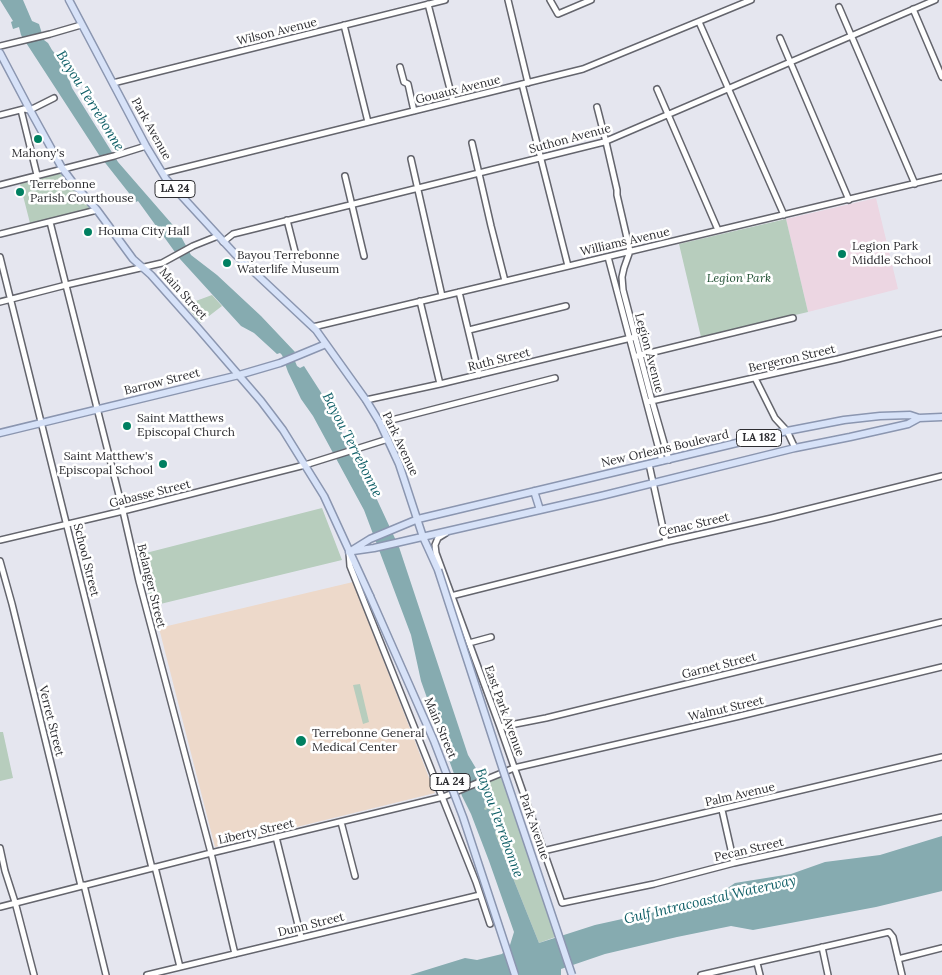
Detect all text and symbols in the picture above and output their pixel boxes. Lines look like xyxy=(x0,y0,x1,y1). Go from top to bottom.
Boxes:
street label: Wilson Avenue xyxy=(235,15,319,49)
water label: Bayou Terrebonne xyxy=(52,48,128,154)
street label: Gouaux Avenue xyxy=(414,73,502,107)
street label: Park Avenue xyxy=(128,95,174,163)
street label: Suthon Avenue xyxy=(528,121,612,157)
marker: Mahony's xyxy=(32,133,44,145)
place label: Mahony's xyxy=(11,147,65,161)
place label: Terrebonne Parish Courthouse xyxy=(30,178,134,206)
road number: LA 24 xyxy=(155,180,195,198)
marker: Terrebonne Parish Courthouse xyxy=(14,186,26,198)
place label: Houma City Hall xyxy=(98,225,189,239)
street label: Williams Avenue xyxy=(579,225,671,259)
marker: Houma City Hall xyxy=(82,226,94,238)
place label: Legion Park Middle School xyxy=(852,240,931,268)
marker: Legion Park Middle School xyxy=(836,248,848,260)
place label: Bayou Terrebonne Waterlife Museum xyxy=(237,249,340,277)
marker: Bayou Terrebonne Waterlife Museum xyxy=(221,257,233,269)
street label: Main Street xyxy=(156,265,210,323)
park label: Legion Park xyxy=(707,272,771,286)
street label: Legion Avenue xyxy=(631,312,667,394)
street label: Bergeron Street xyxy=(747,342,837,376)
street label: Ruth Street xyxy=(466,345,532,375)
street label: Barrow Street xyxy=(123,366,201,398)
water label: Bayou Terrebonne xyxy=(318,390,386,500)
street label: Park Avenue xyxy=(379,410,421,478)
place label: Saint Matthews Episcopal Church xyxy=(137,412,235,440)
marker: Saint Matthews Episcopal Church xyxy=(121,420,133,432)
street label: New Orleans Boulevard xyxy=(600,427,730,471)
road number: LA 182 xyxy=(736,429,782,446)
place label: Saint Matthew's Episcopal School xyxy=(59,450,153,478)
marker: Saint Matthew's Episcopal School xyxy=(157,458,169,470)
street label: Gabasse Street xyxy=(108,477,192,511)
street label: Cenac Street xyxy=(657,510,731,540)
street label: School Street xyxy=(70,522,102,598)
street label: Belanger Street xyxy=(134,542,168,630)
street label: Garnet Street xyxy=(680,650,758,682)
street label: East Park Avenue xyxy=(481,663,527,759)
street label: Verret Street xyxy=(35,684,67,758)
street label: Walnut Street xyxy=(687,693,765,725)
street label: Main Street xyxy=(421,695,459,761)
place label: Terrebonne General Medical Center xyxy=(312,727,425,755)
marker: Terrebonne General Medical Center xyxy=(294,734,308,748)
water label: Bayou Terrebonne xyxy=(471,766,527,880)
road number: LA 24 xyxy=(430,774,470,790)
street label: Palm Avenue xyxy=(704,780,776,810)
street label: Park Avenue xyxy=(516,792,552,862)
street label: Liberty Street xyxy=(217,816,295,848)
street label: Pecan Street xyxy=(713,835,785,865)
water label: Gulf Intracoastal Waterway xyxy=(622,872,798,928)
street label: Dunn Street xyxy=(276,910,346,940)

